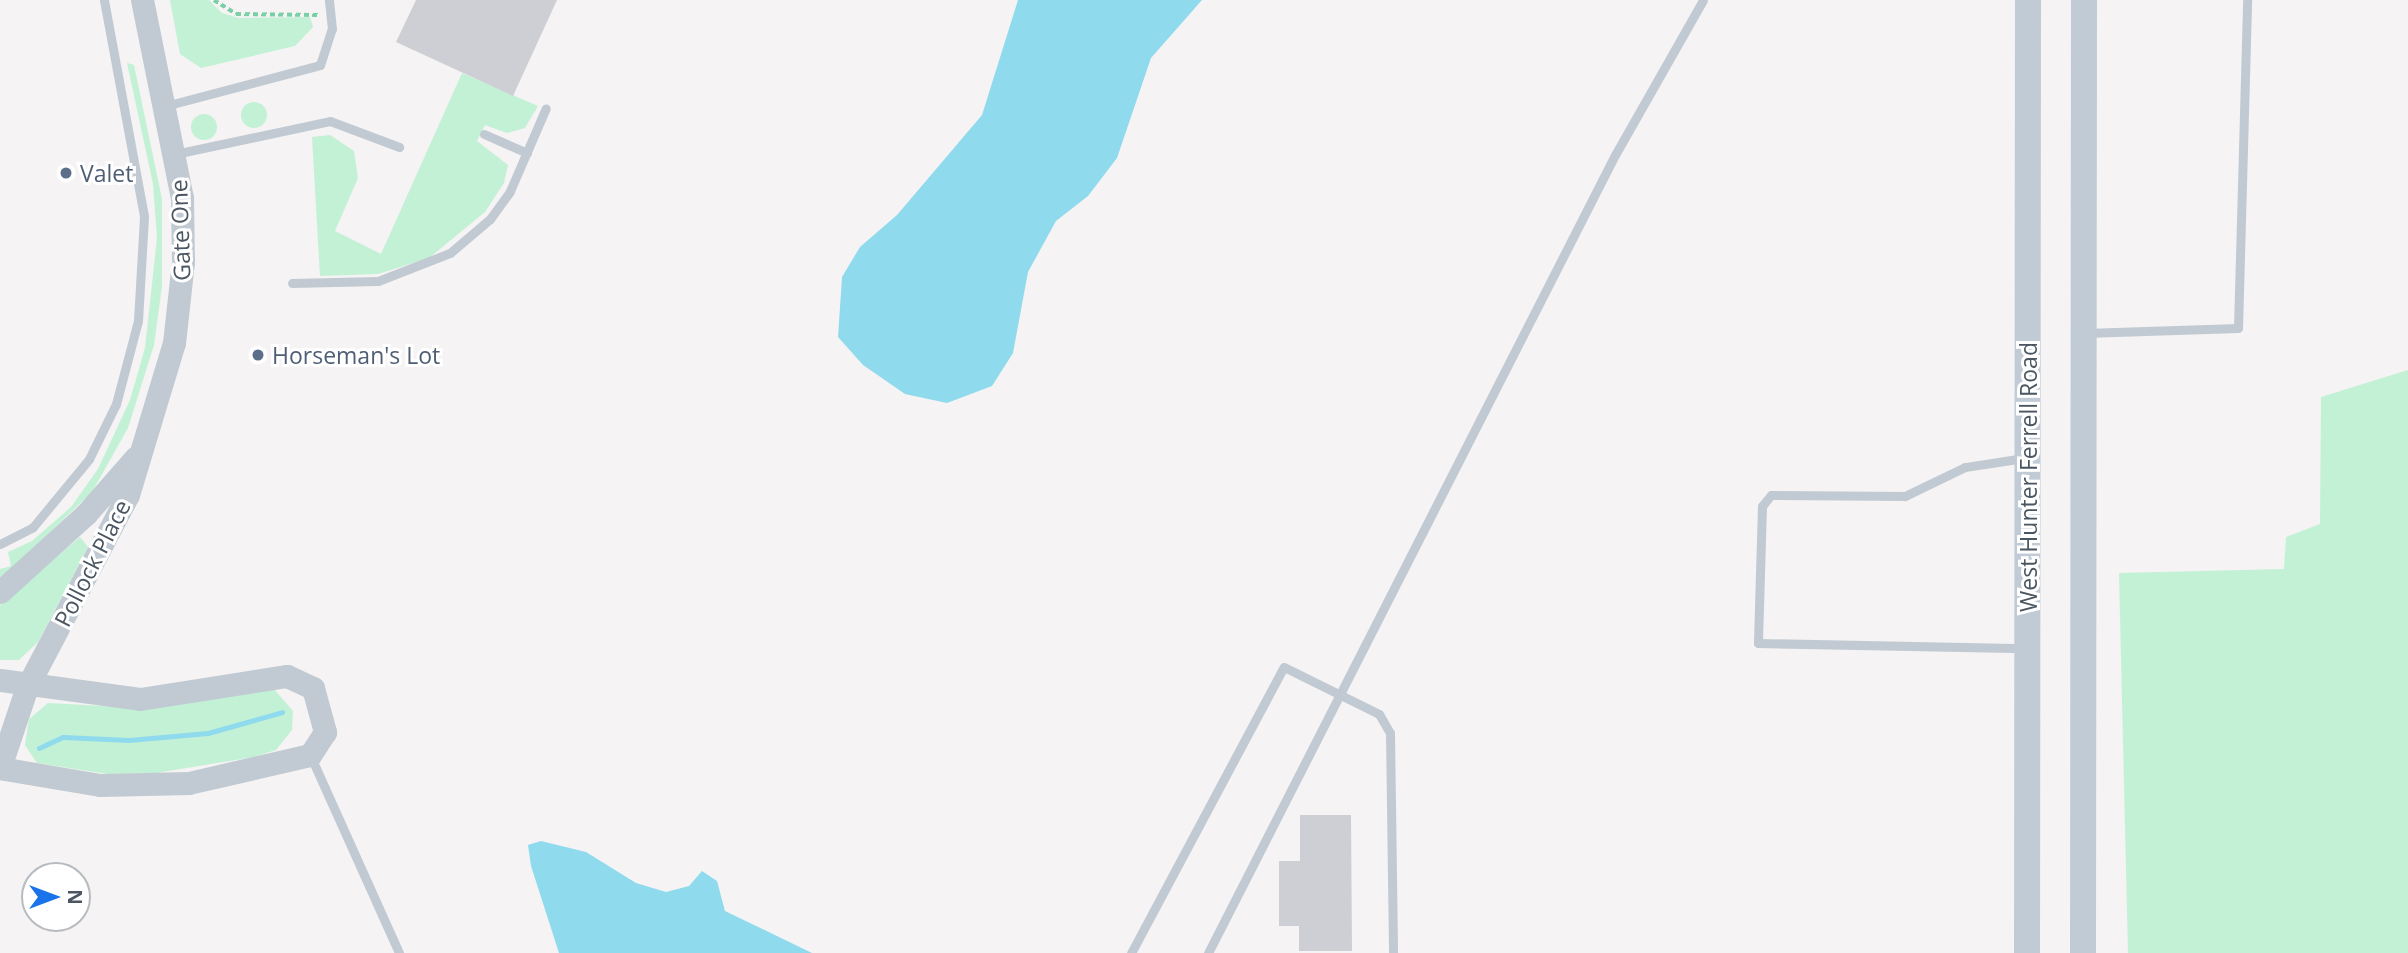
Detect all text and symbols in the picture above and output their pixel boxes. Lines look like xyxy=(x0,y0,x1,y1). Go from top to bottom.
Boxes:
place label: Valet xyxy=(80,159,133,187)
marker: Valet xyxy=(58,165,74,181)
street label: Gate One xyxy=(164,179,196,281)
place label: Horseman's Lot xyxy=(272,341,440,369)
street label: West Hunter Ferrell Road xyxy=(2014,342,2042,612)
marker: Horseman's Lot xyxy=(250,347,266,363)
street label: Pollock Place xyxy=(48,495,136,631)
north arrow xyxy=(21,862,91,932)
text: N xyxy=(62,889,88,905)

